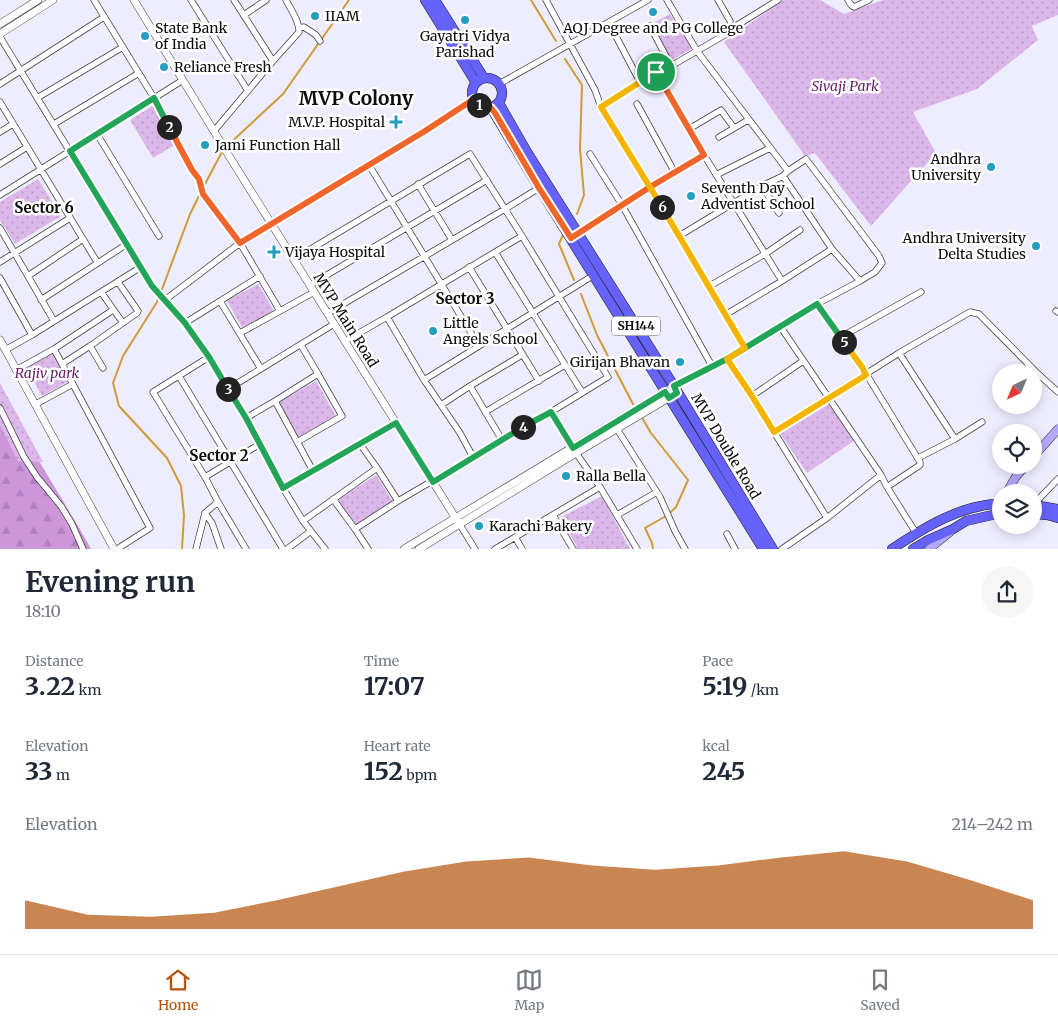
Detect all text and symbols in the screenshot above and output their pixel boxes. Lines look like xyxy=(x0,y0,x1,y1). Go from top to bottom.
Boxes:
marker: AQJ Degree and PG College xyxy=(647,6,659,18)
place label: IIAM xyxy=(325,7,360,25)
marker: IIAM xyxy=(309,10,321,22)
marker: Gayatri Vidya Parishad xyxy=(459,14,471,26)
place label: State Bank of India xyxy=(155,19,227,53)
place label: AQJ Degree and PG College xyxy=(562,19,743,37)
place label: Gayatri Vidya Parishad xyxy=(420,27,511,61)
marker: State Bank of India xyxy=(139,30,151,42)
pin xyxy=(635,51,677,93)
place label: Reliance Fresh xyxy=(174,58,272,76)
icon: arrive xyxy=(642,58,670,86)
marker: Reliance Fresh xyxy=(158,61,170,73)
park label: Sivaji Park xyxy=(811,77,879,95)
district label: MVP Colony xyxy=(299,86,414,110)
pin: 1 xyxy=(466,92,492,118)
text: 1 xyxy=(476,96,483,114)
place label: M.V.P. Hospital xyxy=(288,113,386,131)
pin: 2 xyxy=(156,114,182,140)
marker: M.V.P. Hospital xyxy=(389,115,403,129)
text: 2 xyxy=(165,118,174,136)
place label: Jami Function Hall xyxy=(214,136,341,154)
marker: Jami Function Hall xyxy=(199,139,211,151)
place label: Andhra University xyxy=(911,150,982,184)
marker: Andhra University xyxy=(985,161,997,173)
place label: Seventh Day Adventist School xyxy=(700,179,815,213)
marker: Seventh Day Adventist School xyxy=(685,190,697,202)
pin: 6 xyxy=(650,194,674,220)
district label: Sector 6 xyxy=(14,198,74,217)
text: 6 xyxy=(658,198,667,216)
place label: Andhra University Delta Studies xyxy=(902,229,1027,263)
marker: Andhra University Delta Studies xyxy=(1030,240,1042,252)
place label: Vijaya Hospital xyxy=(284,243,386,261)
marker: Vijaya Hospital xyxy=(267,245,281,259)
street label: MVP Main Road xyxy=(310,269,383,371)
district label: Sector 3 xyxy=(435,289,495,308)
place label: Little Angels School xyxy=(442,314,538,348)
road number: SH144 xyxy=(612,316,660,336)
marker: Little Angels School xyxy=(427,325,439,337)
pin: 5 xyxy=(832,330,856,354)
text: 5 xyxy=(840,333,849,351)
place label: Girijan Bhavan xyxy=(570,353,670,371)
marker: Girijan Bhavan xyxy=(674,356,686,368)
park label: Rajiv park xyxy=(15,364,80,382)
north arrow xyxy=(992,364,1042,414)
map controls xyxy=(992,364,1042,534)
pin: 3 xyxy=(216,376,240,402)
text: 3 xyxy=(224,380,233,398)
street label: MVP Double Road xyxy=(687,390,765,503)
pin: 4 xyxy=(510,414,536,440)
text: 4 xyxy=(519,418,528,436)
button: locate xyxy=(992,424,1042,474)
district label: Sector 2 xyxy=(189,446,249,465)
place label: Ralla Bella xyxy=(576,467,647,485)
marker: Ralla Bella xyxy=(560,470,572,482)
button: layers xyxy=(992,484,1042,534)
place label: Karachi Bakery xyxy=(489,517,593,535)
marker: Karachi Bakery xyxy=(473,520,485,532)
text: Evening run xyxy=(25,564,195,600)
button: share xyxy=(981,566,1033,618)
text: 18:10 xyxy=(25,601,61,621)
text: Distance xyxy=(25,652,84,670)
text: Time xyxy=(364,652,399,670)
text: Pace xyxy=(702,652,733,670)
text: 3.22 xyxy=(25,670,75,702)
text: 17:07 xyxy=(364,670,425,702)
text: 5:19 xyxy=(702,670,747,702)
text: km xyxy=(75,681,101,699)
text: /km xyxy=(747,681,779,699)
text: Elevation xyxy=(25,737,89,755)
text: Heart rate xyxy=(364,737,431,755)
text: kcal xyxy=(702,737,730,755)
text: 33 xyxy=(25,755,53,787)
text: 152 xyxy=(364,755,403,787)
text: 245 xyxy=(702,755,745,787)
text: m xyxy=(53,766,70,784)
text: bpm xyxy=(403,766,437,784)
text: Elevation xyxy=(25,814,98,834)
text: 214–242 m xyxy=(952,814,1033,834)
tab: Home xyxy=(158,966,198,1014)
tab: Map xyxy=(514,966,544,1014)
tab: Saved xyxy=(860,966,900,1014)

